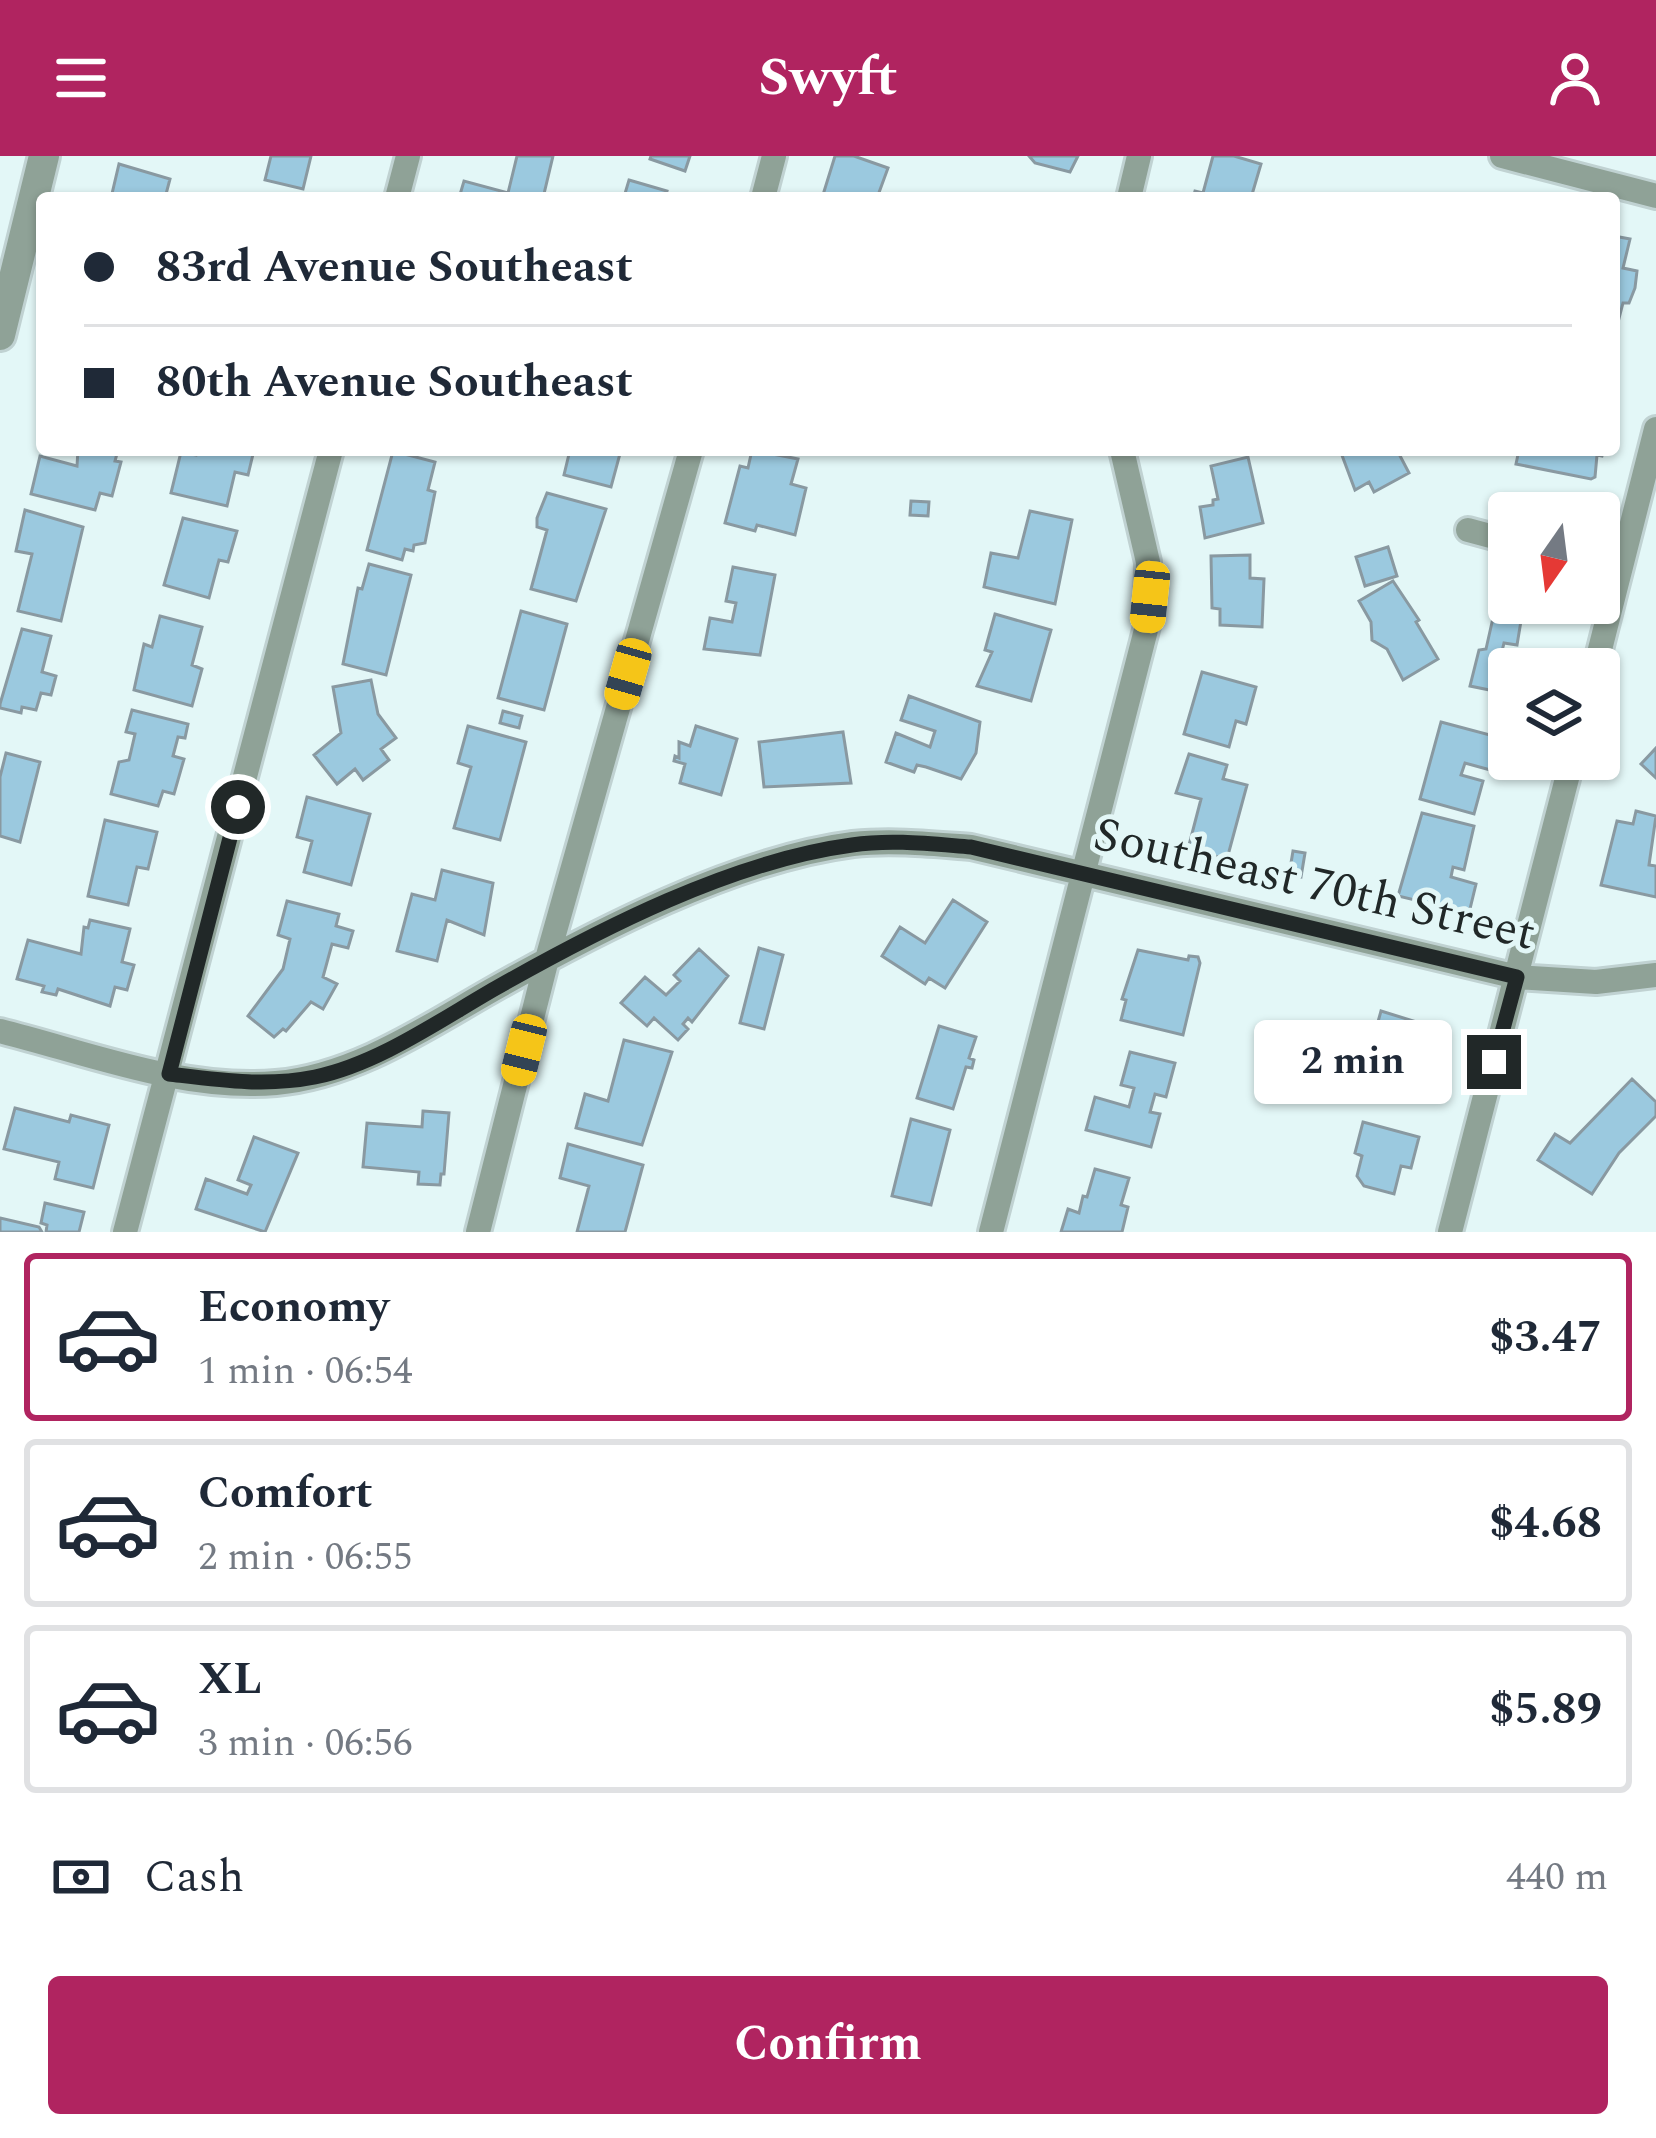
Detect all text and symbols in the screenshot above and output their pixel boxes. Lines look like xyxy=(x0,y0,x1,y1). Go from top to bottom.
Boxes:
text: Swyft xyxy=(758,37,898,119)
icon: menu xyxy=(48,45,114,111)
icon: person xyxy=(1542,45,1608,111)
text: 83rd Avenue Southeast xyxy=(156,233,633,302)
text: 80th Avenue Southeast xyxy=(156,348,633,417)
north arrow xyxy=(1488,492,1620,624)
map controls xyxy=(1488,492,1620,780)
car xyxy=(1128,559,1172,635)
car xyxy=(601,634,655,714)
button: layers xyxy=(1488,648,1620,780)
route start xyxy=(211,780,265,834)
street label: Southeast 70th Street xyxy=(1086,798,1543,971)
car xyxy=(498,1011,550,1089)
callout: 2 min xyxy=(1254,1020,1452,1104)
text: 2 min xyxy=(1301,1032,1405,1091)
route end xyxy=(1467,1035,1521,1089)
text: Economy xyxy=(198,1273,389,1342)
icon: car xyxy=(54,1283,162,1391)
text: $3.47 xyxy=(1489,1303,1602,1372)
text: 1 min · 06:54 xyxy=(198,1342,413,1401)
text: Comfort xyxy=(198,1459,373,1528)
icon: car xyxy=(54,1469,162,1577)
text: $4.68 xyxy=(1489,1489,1602,1558)
text: 2 min · 06:55 xyxy=(198,1528,413,1587)
text: XL xyxy=(198,1645,262,1714)
icon: car xyxy=(54,1655,162,1763)
text: $5.89 xyxy=(1489,1675,1602,1744)
text: 3 min · 06:56 xyxy=(198,1714,413,1773)
text: Cash xyxy=(144,1843,244,1912)
icon: cash xyxy=(48,1844,114,1910)
text: 440 m xyxy=(1506,1848,1608,1907)
button: Confirm xyxy=(48,1976,1608,2114)

